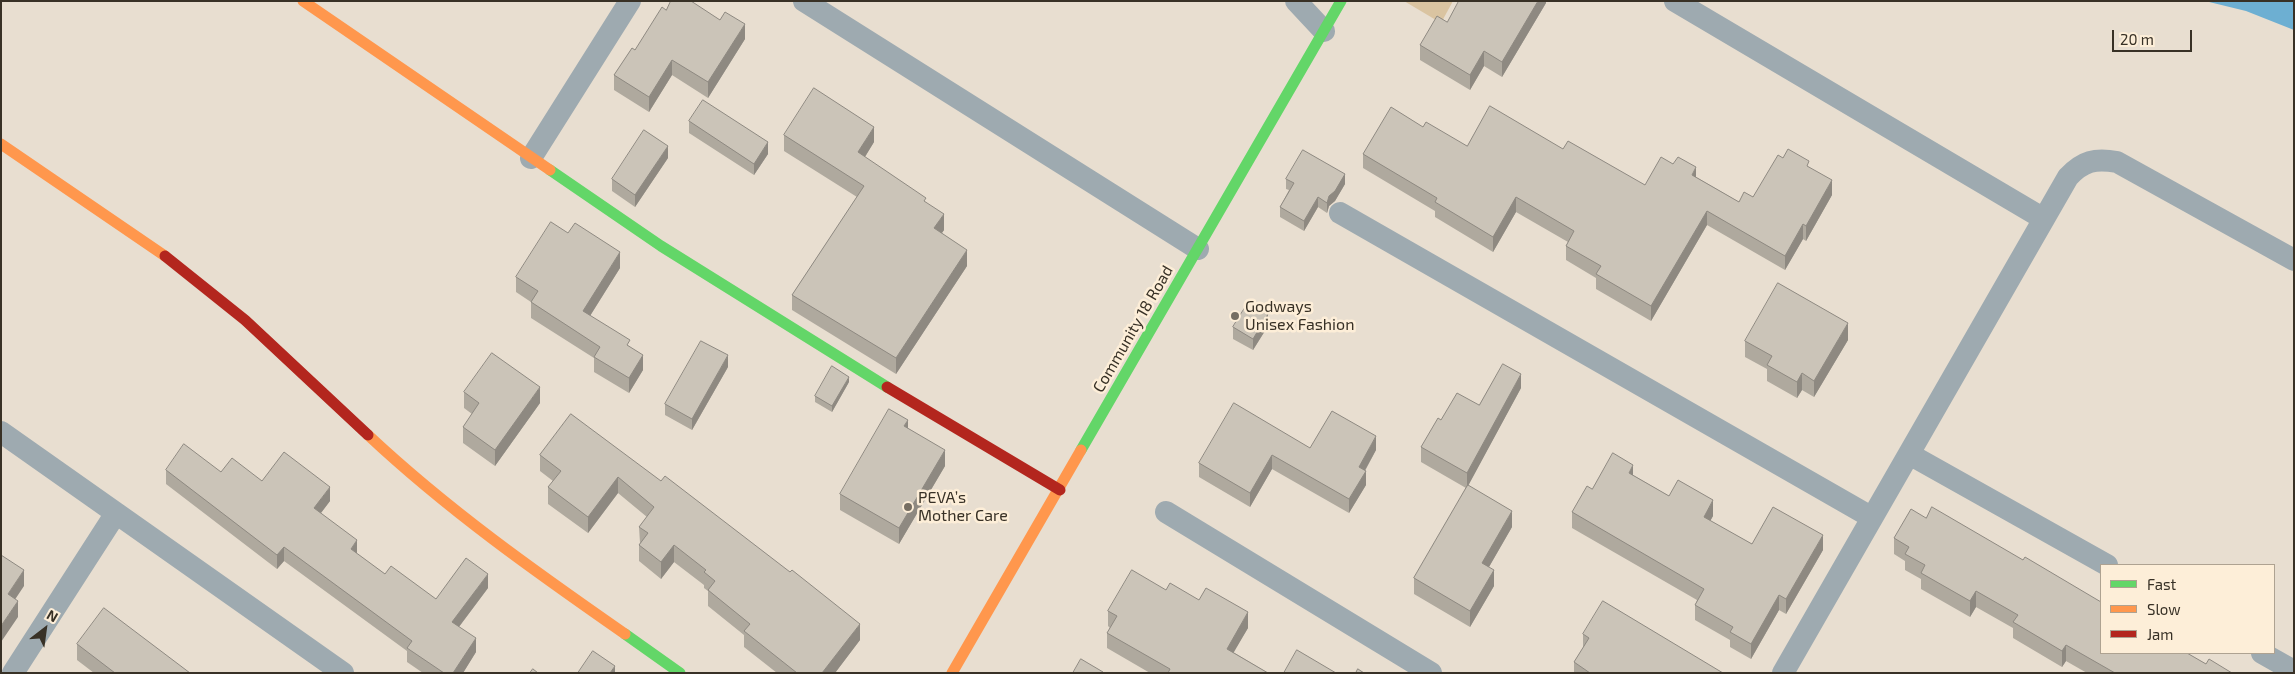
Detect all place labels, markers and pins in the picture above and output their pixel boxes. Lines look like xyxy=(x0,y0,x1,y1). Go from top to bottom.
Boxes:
place label: Godways Unisex Fashion xyxy=(1245,297,1354,335)
marker: Godways Unisex Fashion xyxy=(1229,310,1241,322)
place label: PEVA’s Mother Care xyxy=(918,488,1008,526)
marker: PEVA’s Mother Care xyxy=(902,501,914,513)

